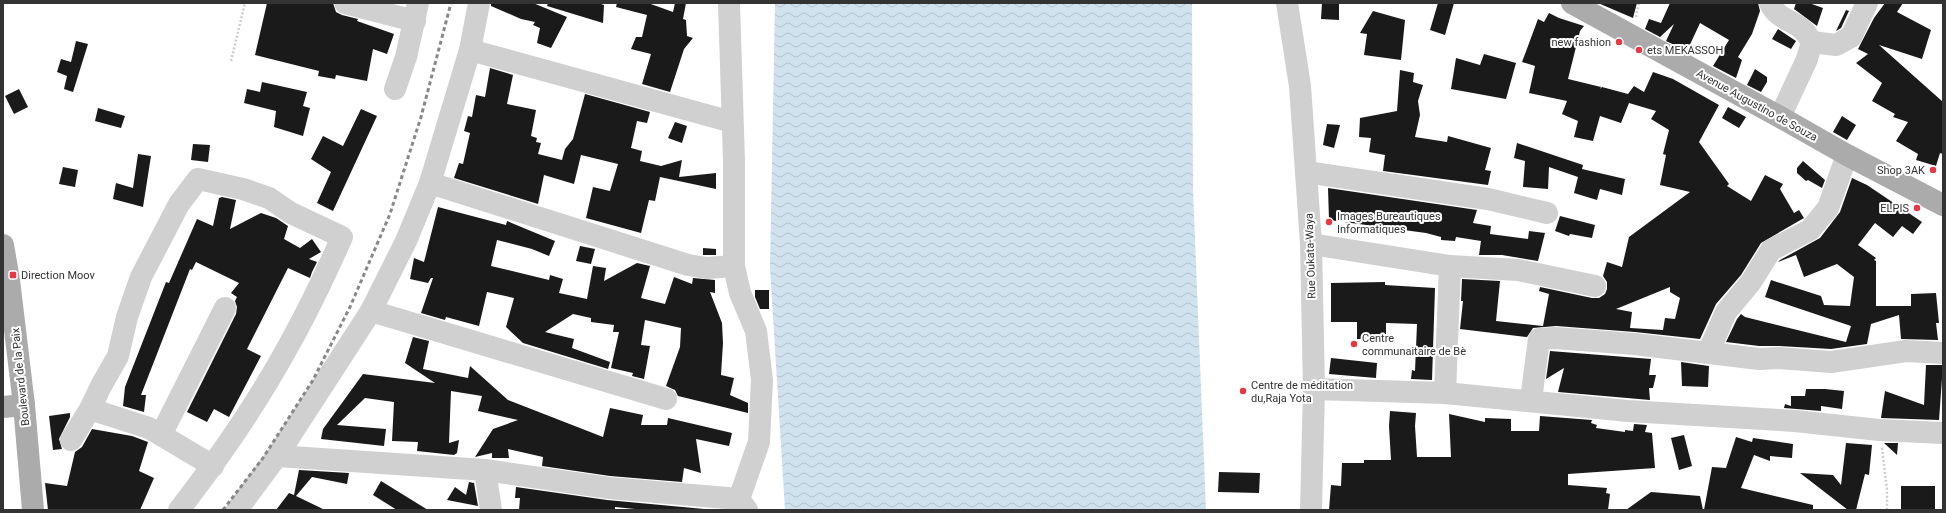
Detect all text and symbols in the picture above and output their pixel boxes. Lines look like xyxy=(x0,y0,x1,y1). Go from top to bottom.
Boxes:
place label: new fashion xyxy=(1552,36,1611,49)
marker: new fashion xyxy=(1614,37,1624,47)
place label: ets MEKASSOH xyxy=(1647,44,1723,57)
marker: ets MEKASSOH xyxy=(1634,45,1644,55)
street label: Avenue Augustino de Souza xyxy=(1694,67,1819,144)
place label: Shop 3AK xyxy=(1877,164,1925,177)
marker: Shop 3AK xyxy=(1928,165,1938,175)
place label: ELPIS xyxy=(1880,202,1909,215)
marker: ELPIS xyxy=(1912,203,1922,213)
place label: Images Bureautiques Informatiques xyxy=(1337,210,1441,236)
street label: Rue Oukata-Waya xyxy=(1303,213,1318,299)
marker: Images Bureautiques Informatiques xyxy=(1324,217,1334,227)
place label: Direction Moov xyxy=(21,269,96,282)
marker: Direction Moov xyxy=(8,270,18,280)
street label: Boulevard de la Paix xyxy=(9,327,32,427)
place label: Centre communaitaire de Bè xyxy=(1362,332,1466,358)
marker: Centre communaitaire de Bè xyxy=(1349,339,1359,349)
place label: Centre de méditation du,Raja Yota xyxy=(1251,379,1353,405)
marker: Centre de méditation du,Raja Yota xyxy=(1238,386,1248,396)

